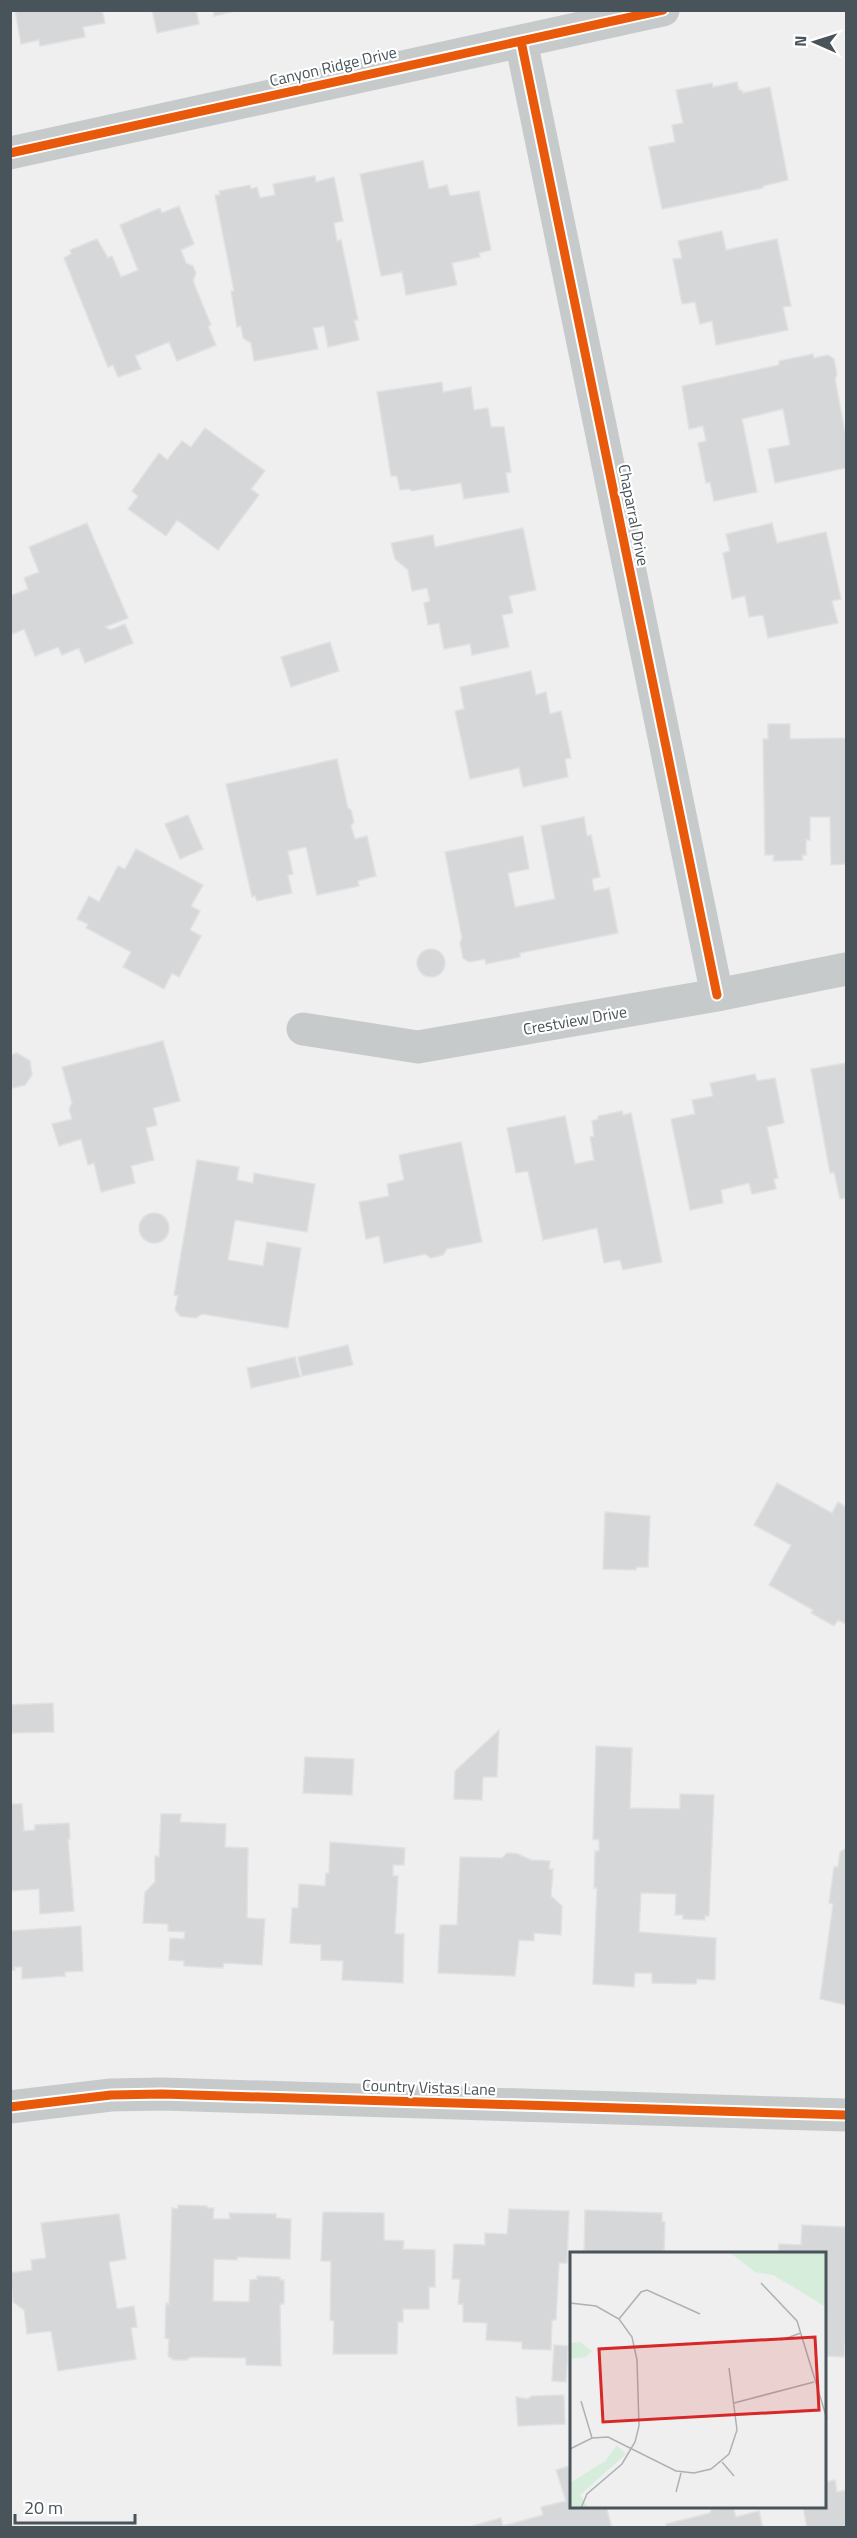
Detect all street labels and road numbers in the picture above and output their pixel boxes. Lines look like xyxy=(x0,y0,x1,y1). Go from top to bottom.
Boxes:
street label: Canyon Ridge Drive xyxy=(267,40,399,92)
street label: Chaparral Drive xyxy=(612,462,656,568)
street label: Crestview Drive xyxy=(521,999,629,1041)
street label: Country Vistas Lane xyxy=(362,2073,496,2101)

